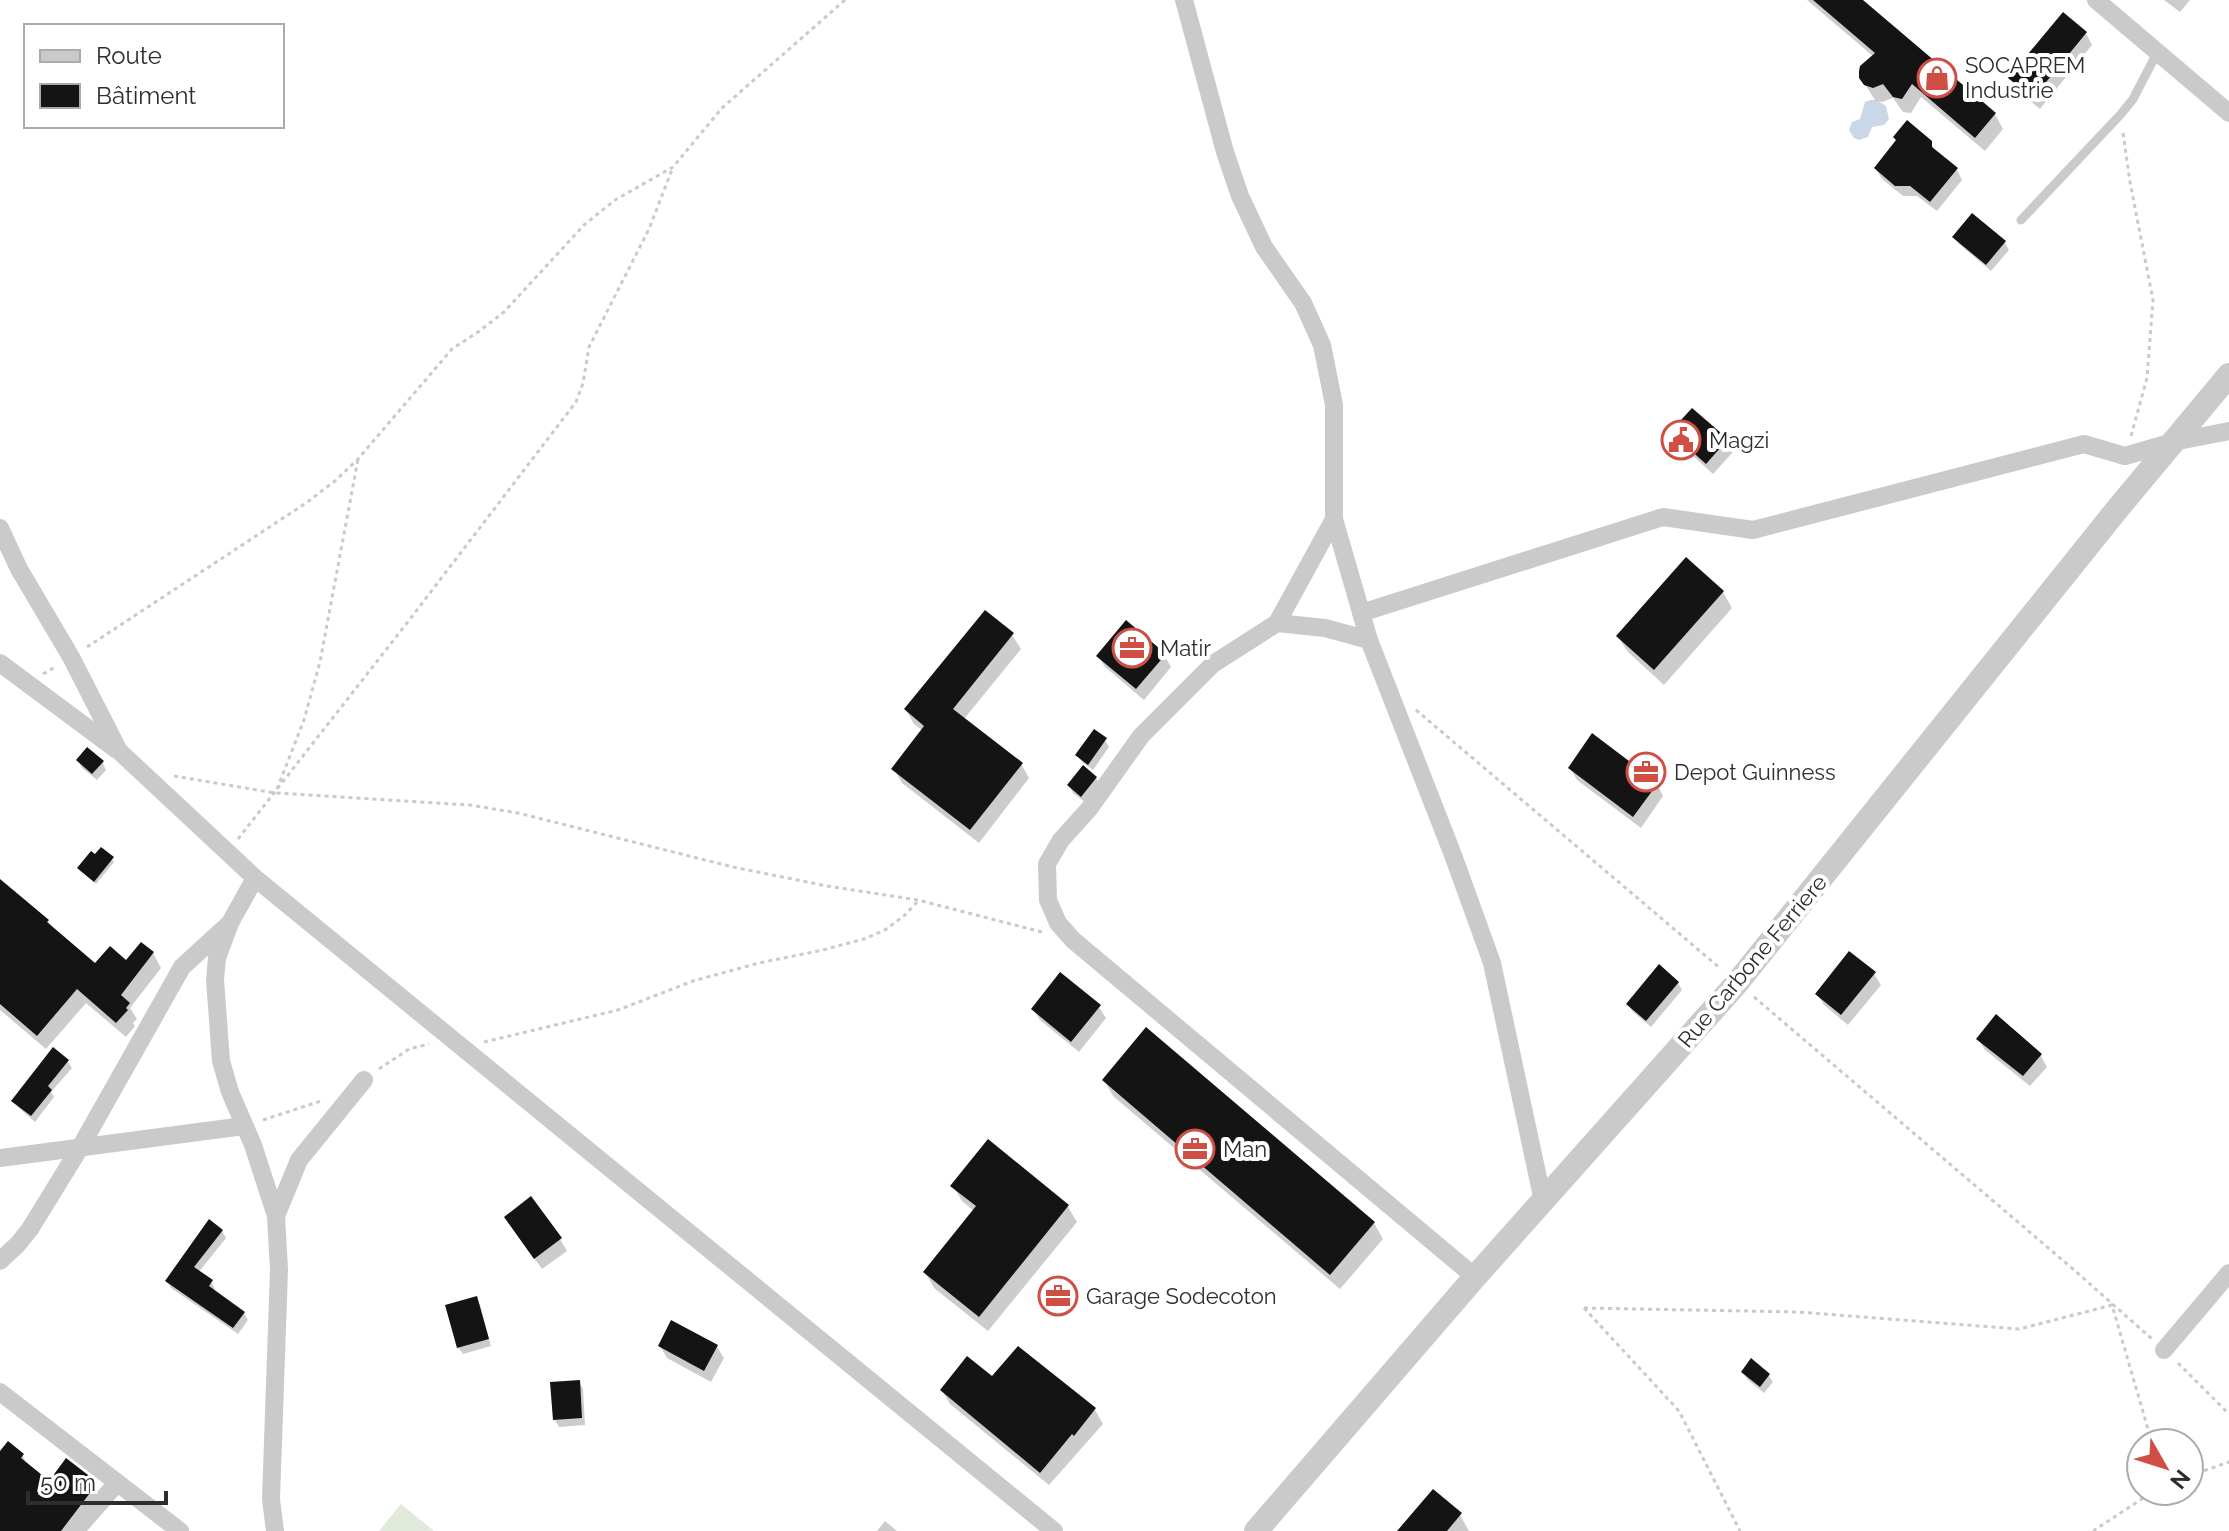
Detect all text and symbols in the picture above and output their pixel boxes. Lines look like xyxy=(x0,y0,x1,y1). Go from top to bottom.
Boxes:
legend xyxy=(24,24,284,128)
text: Route xyxy=(96,41,162,70)
place label: SOCAPREM Industrie xyxy=(1965,52,2085,103)
shop icon: SOCAPREM Industrie xyxy=(1916,57,1958,99)
text: Bâtiment xyxy=(96,81,196,110)
public building icon: Magzi xyxy=(1660,419,1702,461)
place label: Magzi xyxy=(1709,427,1769,453)
office icon: Matir xyxy=(1111,627,1153,669)
place label: Matir xyxy=(1160,635,1211,661)
office icon: Depot Guinness xyxy=(1625,751,1667,793)
place label: Depot Guinness xyxy=(1674,759,1836,785)
street label: Rue Carbone Ferriere xyxy=(1672,869,1832,1053)
office icon: Man xyxy=(1174,1128,1216,1170)
place label: Man xyxy=(1223,1136,1267,1162)
office icon: Garage Sodecoton xyxy=(1037,1275,1079,1317)
place label: Garage Sodecoton xyxy=(1086,1283,1277,1309)
north arrow xyxy=(2125,1427,2205,1507)
scale bar xyxy=(28,1455,166,1505)
text: N xyxy=(2165,1465,2196,1494)
text: 50 m xyxy=(40,1468,96,1497)

